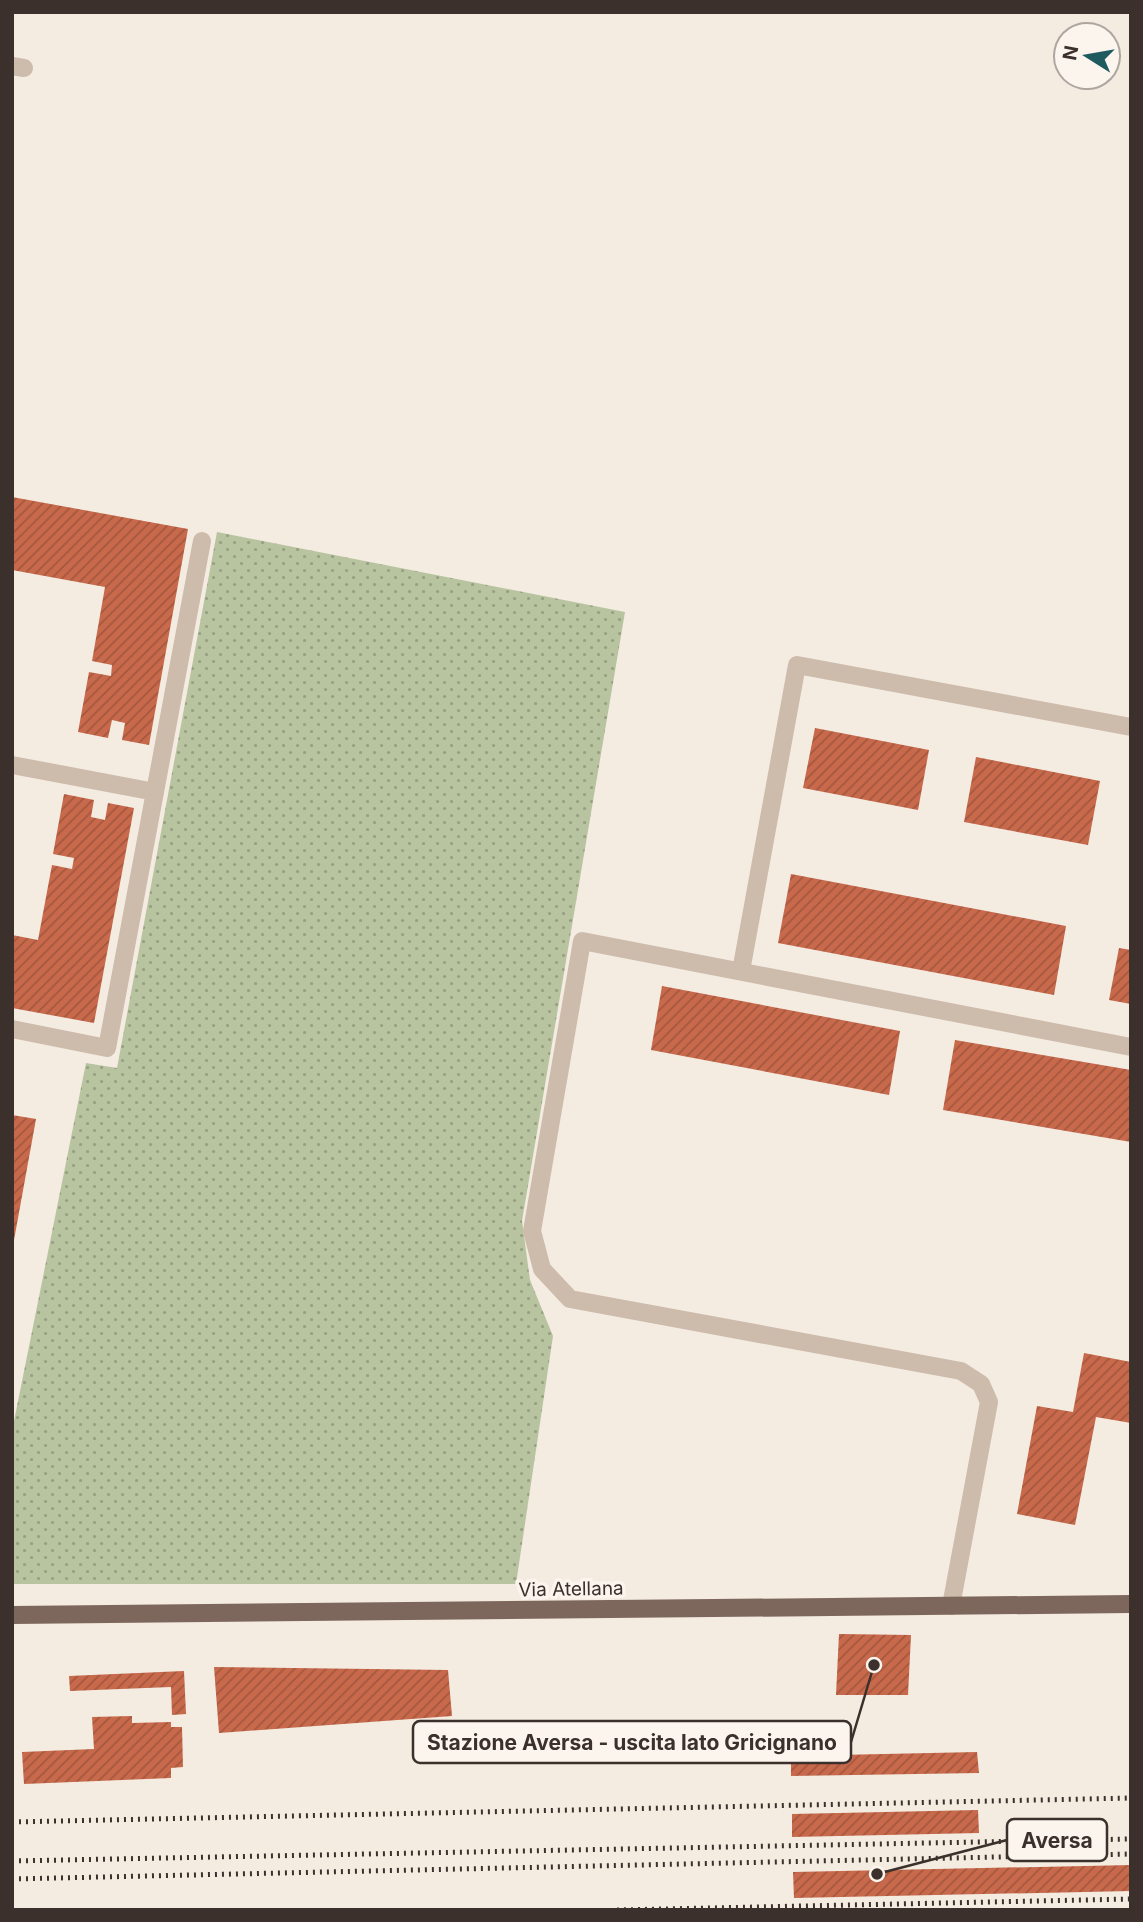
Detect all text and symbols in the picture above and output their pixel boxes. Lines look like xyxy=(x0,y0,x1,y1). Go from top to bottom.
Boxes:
north arrow xyxy=(1052,21,1122,91)
text: N xyxy=(1058,44,1083,62)
street label: Via Atellana xyxy=(518,1577,624,1601)
callout: Stazione Aversa - uscita lato Gricignano xyxy=(413,1721,851,1763)
text: Stazione Aversa - uscita lato Gricignano xyxy=(427,1730,837,1755)
callout: Aversa xyxy=(1007,1819,1107,1861)
text: Aversa xyxy=(1021,1828,1093,1853)

